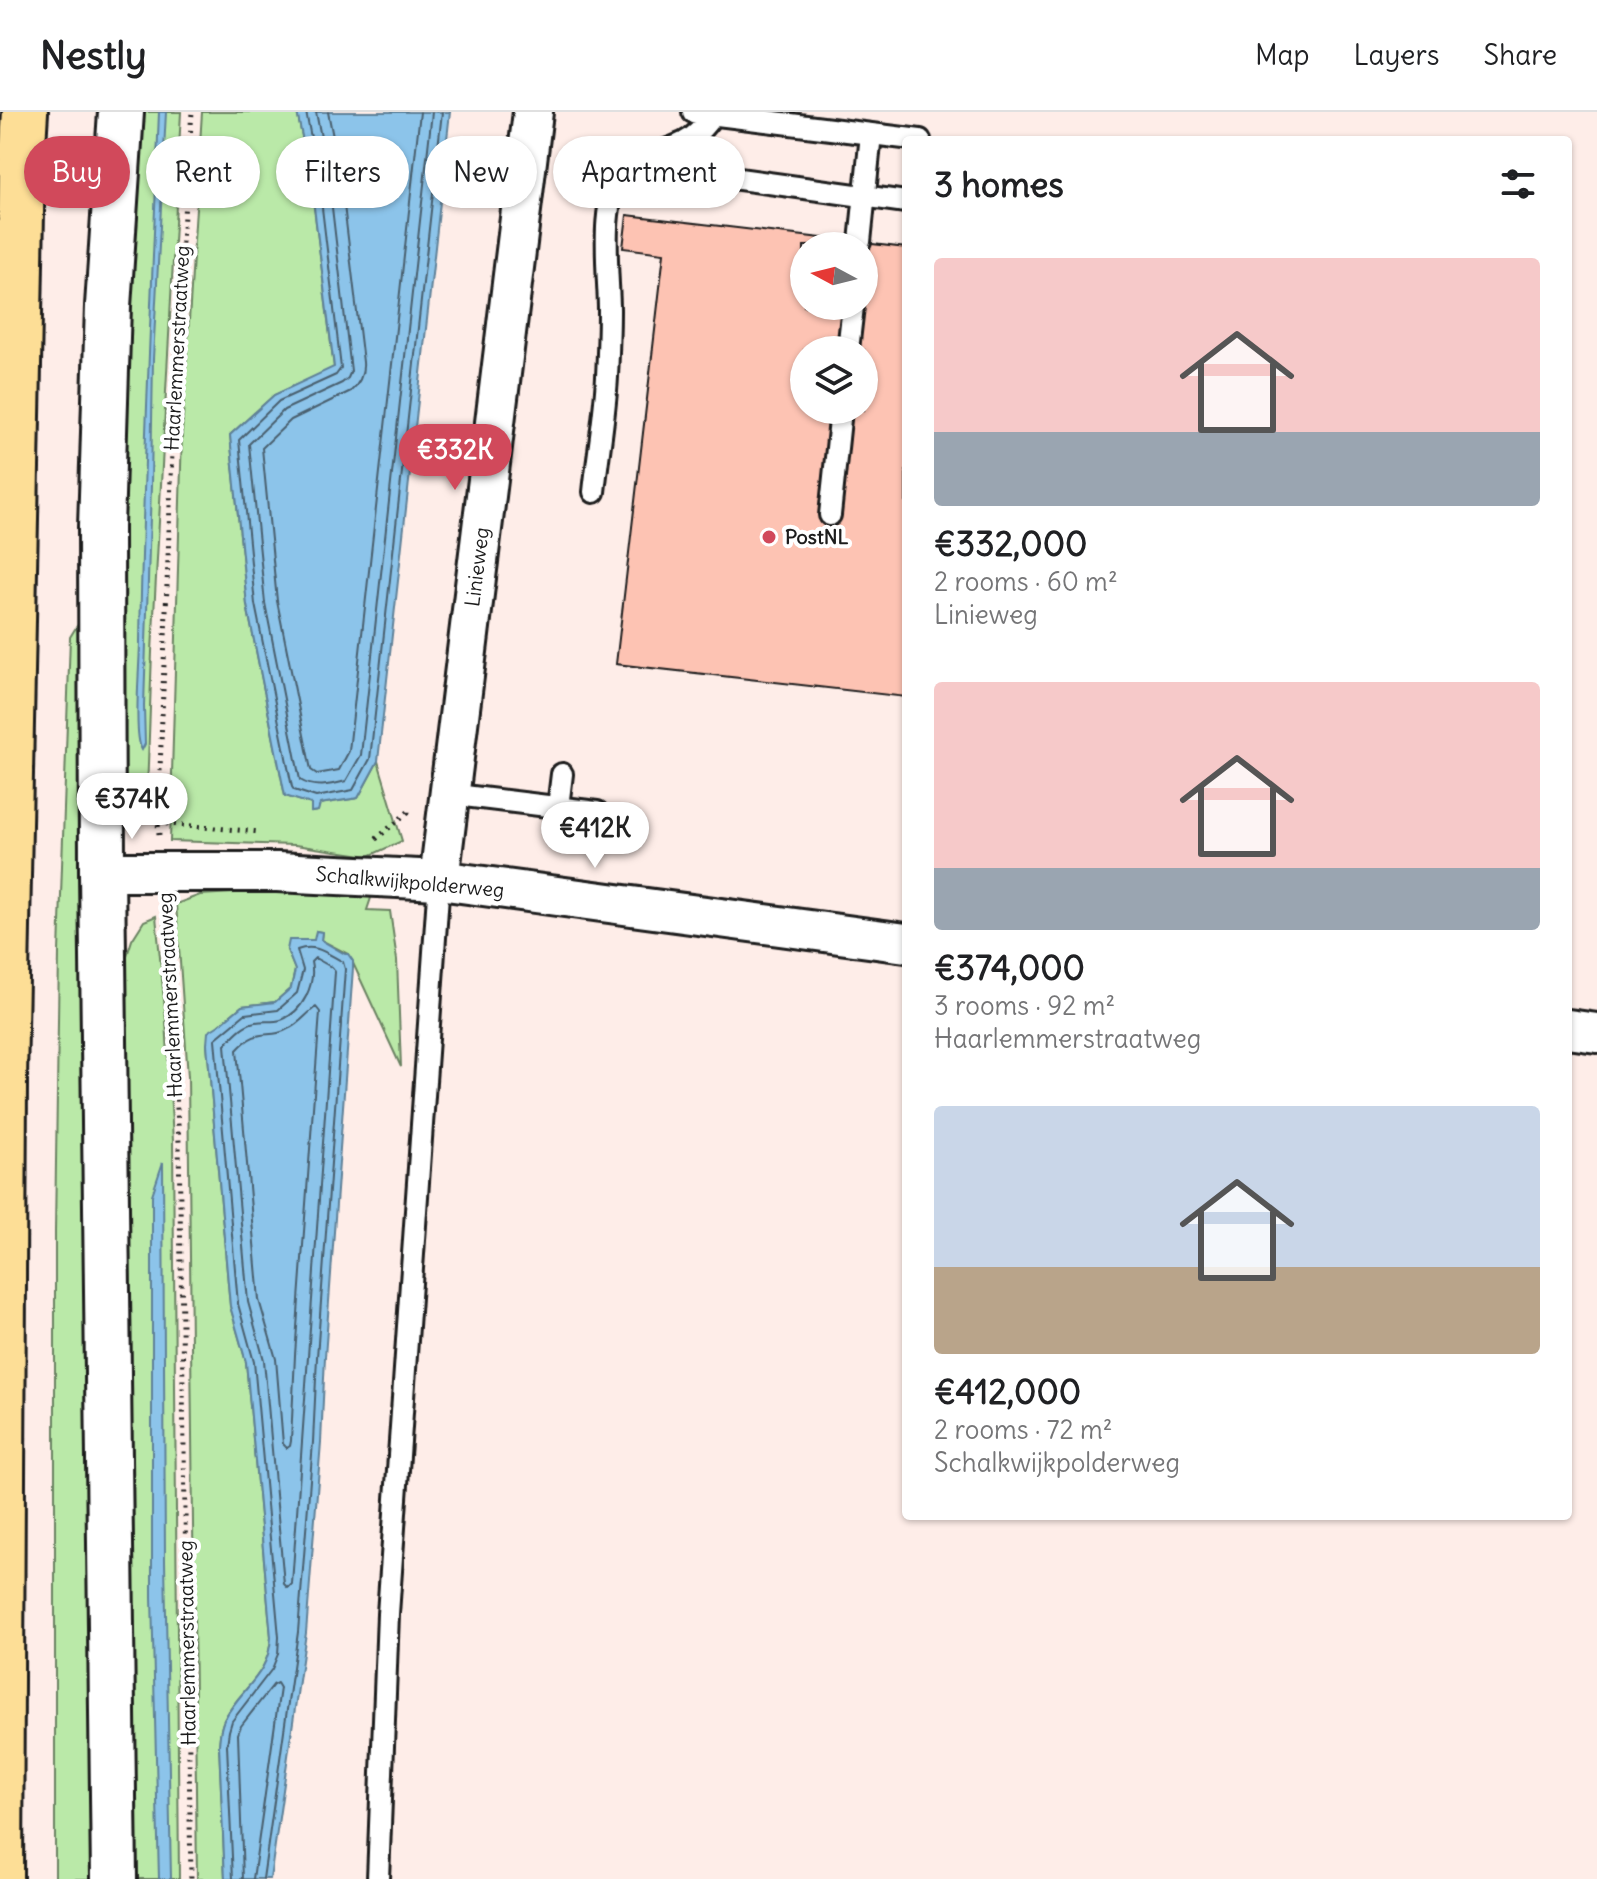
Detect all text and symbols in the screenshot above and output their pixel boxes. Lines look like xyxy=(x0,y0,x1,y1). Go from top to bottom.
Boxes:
text: Nestly xyxy=(40,32,147,79)
text: Map xyxy=(1255,37,1310,73)
text: Layers xyxy=(1354,37,1440,73)
text: Share xyxy=(1484,37,1557,73)
chip: Buy xyxy=(24,136,130,208)
chip: Rent xyxy=(146,136,260,208)
chip: Filters xyxy=(276,136,409,208)
chip: New xyxy=(425,136,537,208)
chip: Apartment xyxy=(553,136,745,208)
icon: filters xyxy=(1496,162,1540,206)
text: 3 homes xyxy=(934,163,1064,206)
north arrow xyxy=(790,232,878,320)
map controls xyxy=(790,232,878,424)
street label: Haarlemmerstraatweg xyxy=(159,245,194,451)
icon: home xyxy=(1165,310,1309,454)
button: layers xyxy=(790,336,878,424)
pin: €332K xyxy=(399,424,511,492)
text: €332K xyxy=(417,433,493,466)
text: €332,000 xyxy=(934,522,1087,565)
place label: PostNL xyxy=(785,524,848,549)
street label: Linieweg xyxy=(459,526,494,608)
marker: PostNL xyxy=(760,528,778,546)
text: 2 rooms · 60 m² xyxy=(934,565,1118,598)
text: Linieweg xyxy=(934,598,1038,631)
icon: home xyxy=(1165,734,1309,878)
pin: €374K xyxy=(76,773,188,841)
text: €374K xyxy=(95,782,169,815)
pin: €412K xyxy=(539,802,651,870)
text: €412K xyxy=(559,811,631,844)
street label: Schalkwijkpolderweg xyxy=(315,861,505,902)
street label: Haarlemmerstraatweg xyxy=(152,892,187,1098)
text: €374,000 xyxy=(934,946,1085,989)
text: 3 rooms · 92 m² xyxy=(934,989,1115,1022)
text: Haarlemmerstraatweg xyxy=(934,1022,1201,1055)
icon: home xyxy=(1165,1158,1309,1302)
text: €412,000 xyxy=(934,1370,1081,1413)
text: 2 rooms · 72 m² xyxy=(934,1413,1113,1446)
text: Schalkwijkpolderweg xyxy=(934,1446,1180,1479)
street label: Haarlemmerstraatweg xyxy=(172,1540,201,1746)

